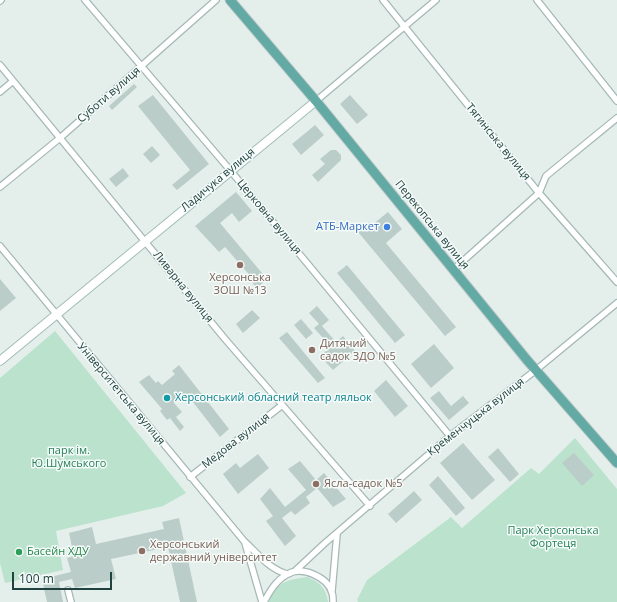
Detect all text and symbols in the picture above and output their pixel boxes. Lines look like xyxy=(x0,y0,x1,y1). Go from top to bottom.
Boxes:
street label: Суботи вулиця xyxy=(75,64,143,126)
street label: Тягинська вулиця xyxy=(463,101,533,183)
street label: Ладичука вулиця xyxy=(178,145,258,215)
street label: Церковна вулиця xyxy=(234,177,304,257)
street label: Перекопська вулиця xyxy=(392,178,472,272)
place label: АТБ-Маркет xyxy=(316,220,379,234)
marker: АТБ-Маркет xyxy=(382,222,392,232)
street label: Ливарна вулиця xyxy=(150,249,216,325)
marker: Херсонська ЗОШ №13 xyxy=(235,260,245,270)
place label: Херсонська ЗОШ №13 xyxy=(209,271,271,297)
place label: Дитячий садок ЗДО №5 xyxy=(320,337,396,363)
street label: Університетська вулиця xyxy=(74,340,168,448)
marker: Дитячий садок ЗДО №5 xyxy=(307,345,317,355)
street label: Кременчуцька вулиця xyxy=(425,375,527,459)
place label: Херсонський обласний театр ляльок xyxy=(175,391,372,405)
marker: Херсонський обласний театр ляльок xyxy=(162,393,172,403)
street label: Медова вулиця xyxy=(199,410,273,472)
park label: парк ім. Ю.Шумського xyxy=(32,444,106,470)
place label: Ясла-садок №5 xyxy=(324,477,403,491)
marker: Ясла-садок №5 xyxy=(311,479,321,489)
park label: Парк Херсонська Фортеця xyxy=(507,524,599,550)
place label: Херсонський державний університет xyxy=(150,538,277,564)
place label: Басейн ХДУ xyxy=(27,545,89,559)
marker: Херсонський державний університет xyxy=(137,546,147,556)
marker: Басейн ХДУ xyxy=(14,547,24,557)
scale bar xyxy=(14,564,114,590)
text: 100 m xyxy=(19,570,54,587)

